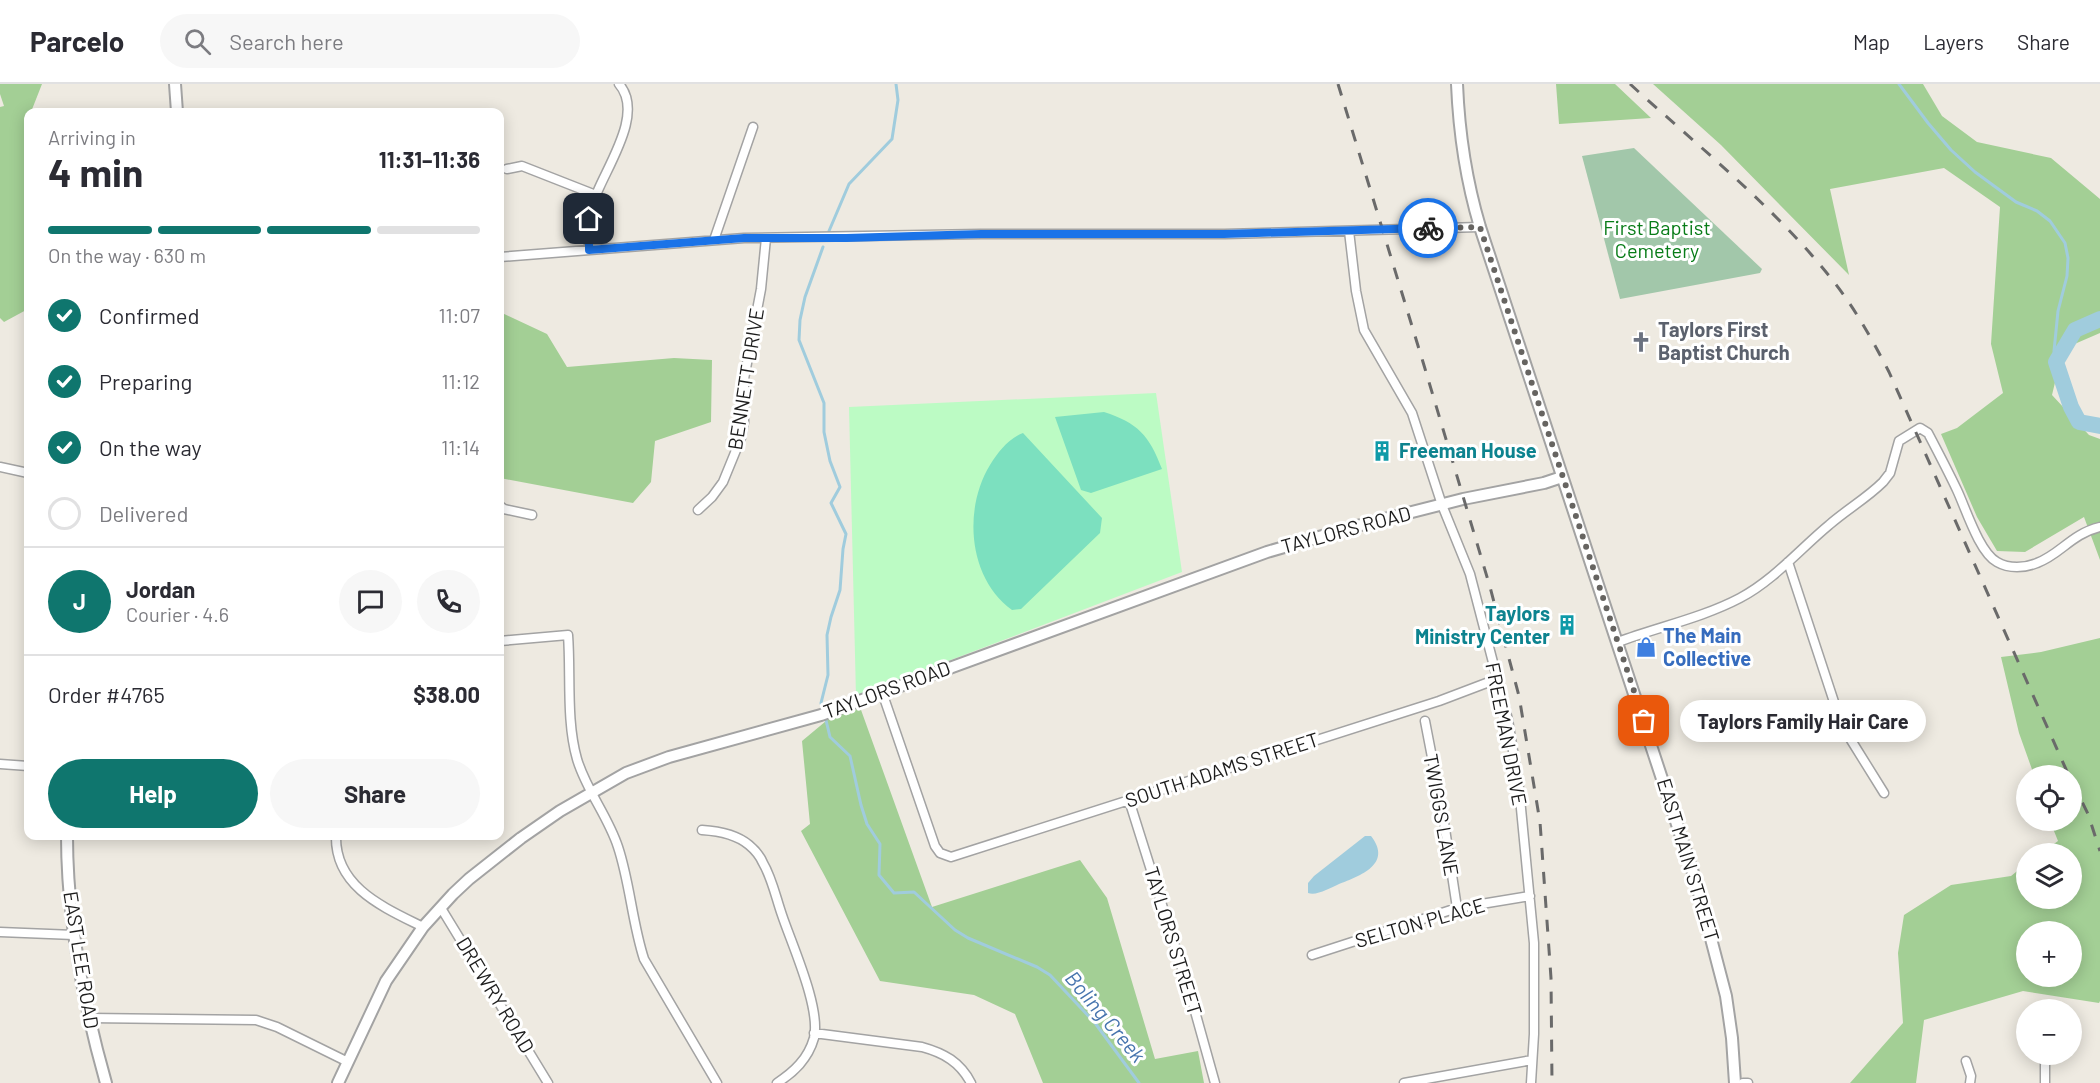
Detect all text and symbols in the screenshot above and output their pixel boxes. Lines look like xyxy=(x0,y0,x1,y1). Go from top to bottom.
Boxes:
search box xyxy=(160,14,580,68)
text: Parcelo xyxy=(30,24,124,58)
icon: search xyxy=(181,25,214,58)
text: Search here xyxy=(229,28,344,54)
text: Map xyxy=(1853,29,1890,54)
text: Layers xyxy=(1923,29,1984,54)
text: Share xyxy=(2017,29,2070,54)
text: Arriving in xyxy=(48,125,136,149)
text: 11:31–11:36 xyxy=(379,146,480,172)
text: 4 min xyxy=(48,148,143,195)
pin xyxy=(563,193,614,244)
courier xyxy=(1398,198,1458,258)
icon: home xyxy=(572,202,605,235)
icon: bike xyxy=(1412,212,1445,245)
park label: First Baptist Cemetery xyxy=(1603,215,1711,262)
text: On the way · 630 m xyxy=(48,243,206,267)
icon: check xyxy=(48,299,81,332)
text: Confirmed xyxy=(99,302,199,328)
text: 11:07 xyxy=(438,303,480,327)
street label: BENNETT DRIVE xyxy=(722,306,768,452)
place label: Taylors First Baptist Church xyxy=(1658,317,1790,364)
church icon: Taylors First Baptist Church xyxy=(1629,330,1653,354)
icon: check xyxy=(48,365,81,398)
text: Preparing xyxy=(99,368,192,394)
text: 11:12 xyxy=(441,369,480,393)
icon: check xyxy=(48,431,81,464)
text: On the way xyxy=(99,434,202,460)
text: 11:14 xyxy=(441,435,480,459)
place label: Freeman House xyxy=(1399,438,1537,462)
building icon: Freeman House xyxy=(1370,439,1394,463)
text: Delivered xyxy=(99,500,188,526)
street label: TAYLORS ROAD xyxy=(1278,500,1413,558)
button: chat xyxy=(339,570,402,633)
button: phone xyxy=(417,570,480,633)
text: Jordan xyxy=(126,576,195,602)
text: J xyxy=(73,588,86,614)
place label: Taylors Ministry Center xyxy=(1415,601,1550,648)
text: Courier · 4.6 xyxy=(126,602,229,626)
building icon: Taylors Ministry Center xyxy=(1555,613,1579,637)
place label: The Main Collective xyxy=(1663,623,1751,670)
shop icon: The Main Collective xyxy=(1634,635,1658,659)
street label: TAYLORS ROAD xyxy=(820,655,953,723)
street label: FREEMAN DRIVE xyxy=(1481,660,1533,807)
text: Order #4765 xyxy=(48,681,165,707)
text: $38.00 xyxy=(413,681,480,707)
pin xyxy=(1618,695,1669,746)
callout: Taylors Family Hair Care xyxy=(1680,700,1926,742)
icon: bag xyxy=(1627,704,1660,737)
text: Taylors Family Hair Care xyxy=(1697,709,1909,733)
street label: SOUTH ADAMS STREET xyxy=(1122,726,1322,812)
street label: TWIGGS LANE xyxy=(1419,752,1465,878)
button: Help xyxy=(48,759,258,828)
button: Share xyxy=(270,759,480,828)
map controls xyxy=(2016,765,2082,1065)
button: locate xyxy=(2016,765,2082,831)
street label: EAST MAIN STREET xyxy=(1653,775,1725,944)
button: layers xyxy=(2016,843,2082,909)
street label: TAYLORS STREET xyxy=(1140,863,1208,1018)
street label: EAST LEE ROAD xyxy=(59,889,105,1030)
street label: SELTON PLACE xyxy=(1352,892,1487,952)
button: + xyxy=(2016,921,2082,987)
street label: DREWRY ROAD xyxy=(452,932,540,1057)
water label: Boling Creek xyxy=(1061,965,1152,1067)
button: − xyxy=(2016,999,2082,1065)

